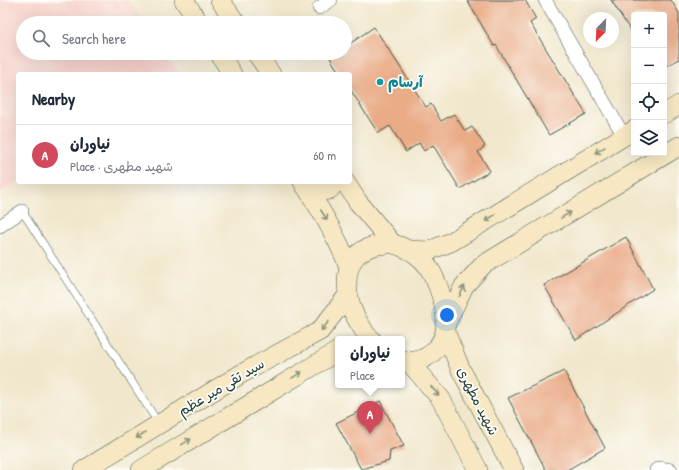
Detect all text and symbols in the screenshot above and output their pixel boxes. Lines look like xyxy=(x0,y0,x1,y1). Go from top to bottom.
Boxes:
north arrow xyxy=(583,12,619,48)
map controls xyxy=(631,12,667,156)
button: + xyxy=(631,12,667,48)
search box xyxy=(16,16,352,60)
icon: search xyxy=(30,27,52,49)
text: Search here xyxy=(62,28,126,49)
button: − xyxy=(631,48,667,84)
place label: آرسام xyxy=(388,72,424,93)
marker: آرسام xyxy=(375,77,385,87)
button: locate xyxy=(631,84,667,120)
text: Nearby xyxy=(32,87,75,110)
button: layers xyxy=(631,120,667,156)
text: نیاوران xyxy=(70,133,110,154)
text: A xyxy=(42,146,48,164)
text: 60 m xyxy=(313,146,336,164)
one-way arrow xyxy=(595,146,606,154)
text: Place · شهید مطهری xyxy=(70,157,173,175)
one-way arrow xyxy=(320,209,328,220)
one-way arrow xyxy=(560,210,572,218)
one-way arrow xyxy=(485,214,496,222)
one-way arrow xyxy=(459,285,466,297)
your location xyxy=(437,305,457,325)
one-way arrow xyxy=(320,320,329,331)
popup xyxy=(335,336,405,388)
text: نیاوران xyxy=(350,342,390,363)
street label: سید تقی میر عظم xyxy=(174,353,269,422)
street label: شهید مطهری xyxy=(453,363,504,438)
text: Place xyxy=(350,366,375,384)
one-way arrow xyxy=(291,371,303,379)
one-way arrow xyxy=(431,386,440,397)
pin: A xyxy=(357,401,383,434)
one-way arrow xyxy=(135,431,147,439)
one-way arrow xyxy=(180,438,192,446)

